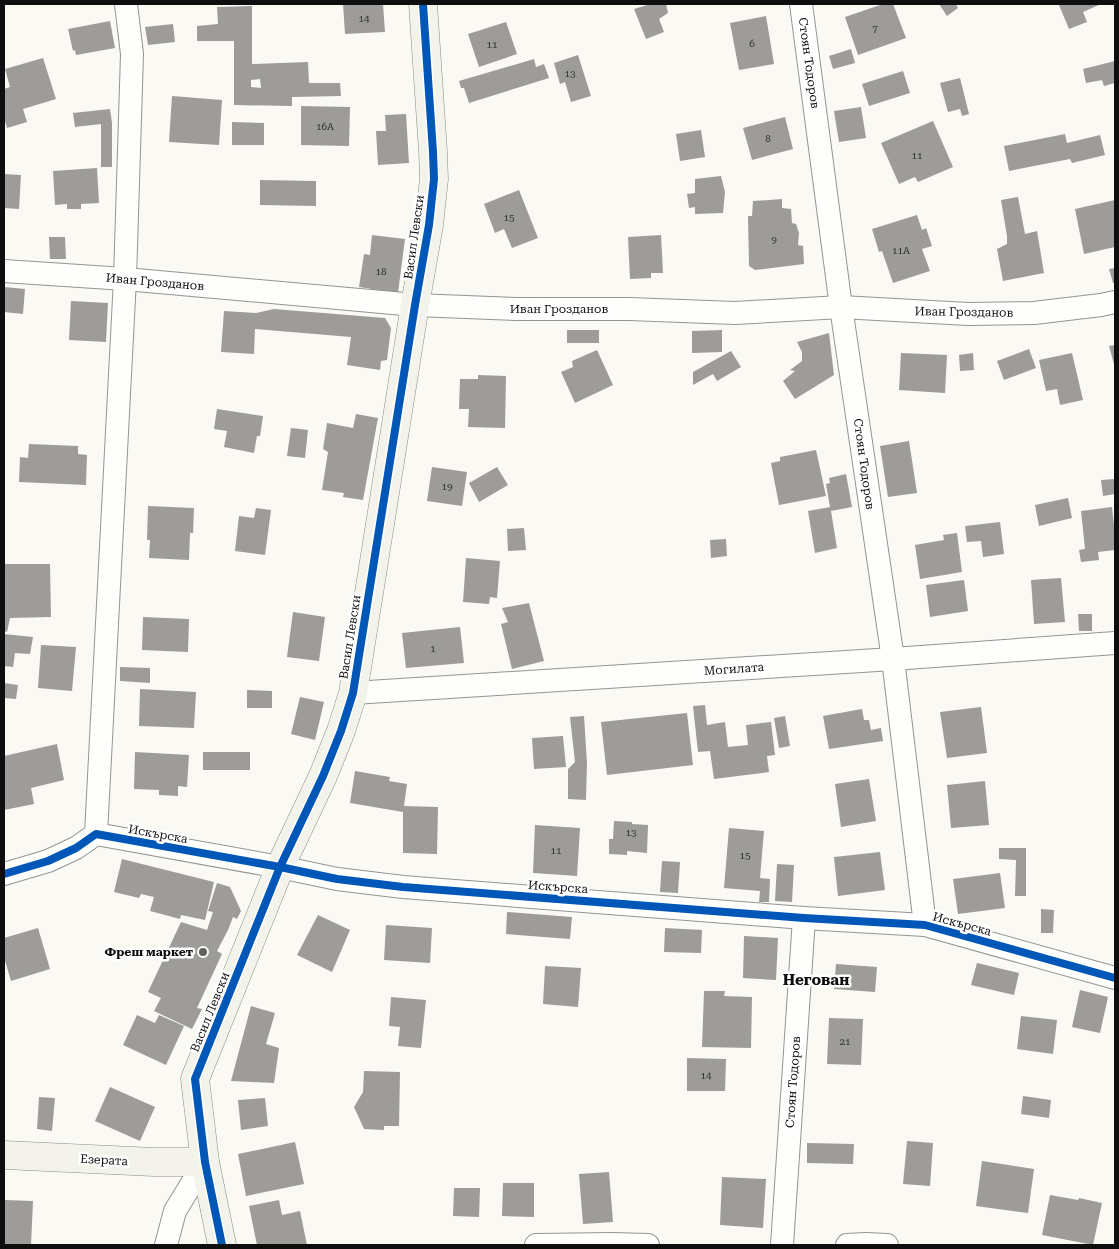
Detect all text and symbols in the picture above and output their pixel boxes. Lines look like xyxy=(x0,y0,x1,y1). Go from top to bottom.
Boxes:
house number: 14 xyxy=(358,13,370,24)
street label: Стоян Тодоров xyxy=(796,16,822,110)
house number: 7 xyxy=(872,23,878,34)
house number: 6 xyxy=(749,38,755,49)
house number: 11 xyxy=(486,39,498,50)
house number: 13 xyxy=(564,68,576,79)
house number: 16А xyxy=(316,121,334,132)
house number: 8 xyxy=(765,133,771,144)
house number: 11 xyxy=(911,150,923,161)
street label: Васил Левски xyxy=(401,194,427,280)
house number: 15 xyxy=(503,212,515,223)
house number: 9 xyxy=(771,234,777,245)
house number: 11А xyxy=(892,245,910,256)
house number: 18 xyxy=(375,266,387,277)
street label: Иван Грозданов xyxy=(105,271,205,293)
street label: Иван Грозданов xyxy=(510,302,608,316)
street label: Иван Грозданов xyxy=(915,304,1014,320)
street label: Стоян Тодоров xyxy=(851,417,877,511)
house number: 19 xyxy=(441,481,453,492)
street label: Васил Левски xyxy=(336,594,364,680)
house number: 1 xyxy=(430,643,436,654)
street label: Могилата xyxy=(704,660,765,678)
street label: Искърска xyxy=(127,822,189,846)
house number: 13 xyxy=(625,827,637,838)
house number: 11 xyxy=(550,845,562,856)
house number: 15 xyxy=(739,850,751,861)
street label: Искърска xyxy=(528,878,589,896)
street label: Искърска xyxy=(931,909,993,939)
place label: Фреш маркет xyxy=(105,945,193,959)
marker: Фреш маркет xyxy=(197,946,209,958)
street label: Васил Левски xyxy=(188,970,232,1054)
district label: Негован xyxy=(783,971,849,989)
street label: Стоян Тодоров xyxy=(783,1036,803,1128)
house number: 21 xyxy=(839,1036,851,1047)
house number: 14 xyxy=(700,1070,712,1081)
street label: Езерата xyxy=(80,1152,129,1168)

